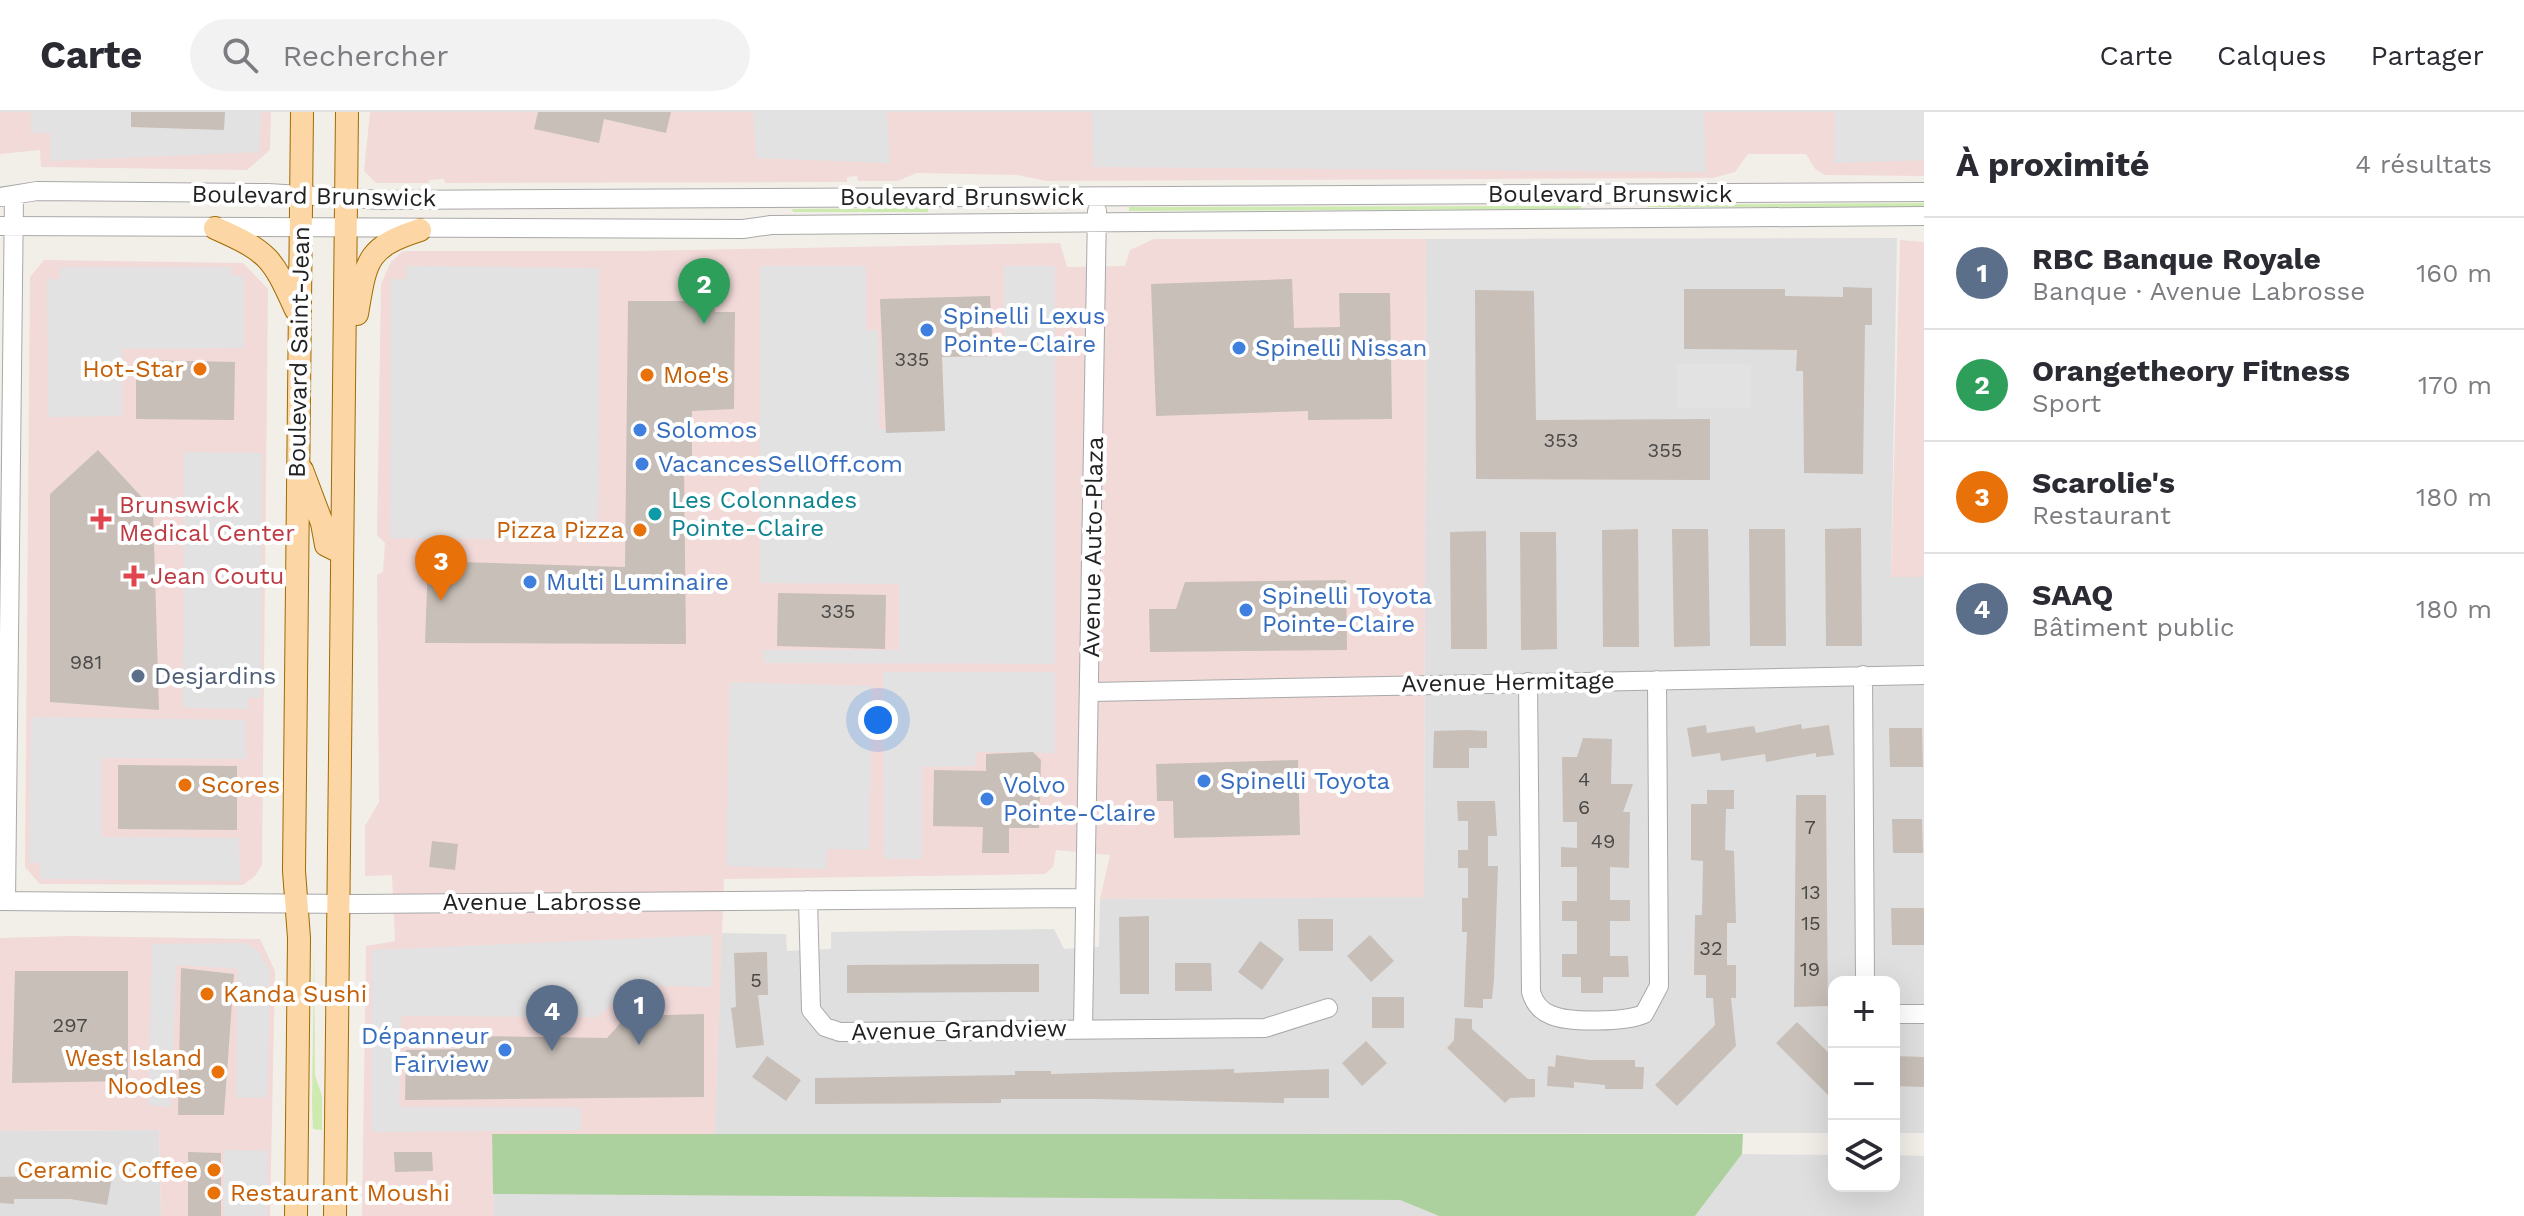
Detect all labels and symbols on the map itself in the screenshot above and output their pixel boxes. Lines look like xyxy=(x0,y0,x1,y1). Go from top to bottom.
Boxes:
street label: Boulevard Brunswick xyxy=(191,180,437,212)
street label: Boulevard Brunswick xyxy=(1488,180,1733,208)
street label: Boulevard Brunswick xyxy=(840,183,1085,211)
street label: Boulevard Saint-Jean xyxy=(283,226,315,478)
pin: 2 xyxy=(678,258,730,324)
place label: Spinelli Lexus Pointe-Claire xyxy=(943,302,1105,358)
marker: Spinelli Lexus Pointe-Claire xyxy=(918,321,936,339)
place label: Spinelli Nissan xyxy=(1255,334,1427,362)
marker: Spinelli Nissan xyxy=(1230,339,1248,357)
house number: 335 xyxy=(895,347,929,371)
place label: Hot-Star xyxy=(82,355,184,383)
marker: Hot-Star xyxy=(191,360,209,378)
place label: Moe's xyxy=(663,361,729,389)
marker: Moe's xyxy=(638,366,656,384)
place label: Solomos xyxy=(656,416,757,444)
marker: Solomos xyxy=(631,421,649,439)
house number: 353 xyxy=(1544,428,1578,452)
street label: Avenue Auto-Plaza xyxy=(1077,436,1109,658)
house number: 355 xyxy=(1648,438,1682,462)
place label: VacancesSellOff.com xyxy=(658,450,903,478)
marker: VacancesSellOff.com xyxy=(633,455,651,473)
place label: Les Colonnades Pointe-Claire xyxy=(671,486,857,542)
place label: Brunswick Medical Center xyxy=(119,491,295,547)
marker: Les Colonnades Pointe-Claire xyxy=(646,505,664,523)
marker: Brunswick Medical Center xyxy=(90,508,112,530)
place label: Pizza Pizza xyxy=(496,516,624,544)
marker: Pizza Pizza xyxy=(631,521,649,539)
pin: 3 xyxy=(415,535,467,601)
place label: Jean Coutu xyxy=(150,562,284,590)
marker: Jean Coutu xyxy=(125,567,143,585)
place label: Multi Luminaire xyxy=(546,568,729,596)
marker: Multi Luminaire xyxy=(521,573,539,591)
place label: Spinelli Toyota Pointe-Claire xyxy=(1262,582,1432,638)
house number: 335 xyxy=(821,599,855,623)
marker: Spinelli Toyota Pointe-Claire xyxy=(1237,601,1255,619)
house number: 981 xyxy=(70,650,102,674)
place label: Desjardins xyxy=(154,662,276,690)
street label: Avenue Hermitage xyxy=(1401,666,1615,698)
marker: Desjardins xyxy=(129,667,147,685)
your location xyxy=(858,700,898,740)
place label: Spinelli Toyota xyxy=(1220,767,1390,795)
house number: 4 xyxy=(1578,767,1590,791)
place label: Scores xyxy=(201,771,280,799)
place label: Volvo Pointe-Claire xyxy=(1003,771,1156,827)
marker: Spinelli Toyota xyxy=(1195,772,1213,790)
marker: Scores xyxy=(176,776,194,794)
marker: Volvo Pointe-Claire xyxy=(978,790,996,808)
house number: 6 xyxy=(1578,795,1590,819)
house number: 7 xyxy=(1804,815,1816,839)
house number: 49 xyxy=(1591,829,1615,853)
house number: 13 xyxy=(1801,880,1821,904)
street label: Avenue Labrosse xyxy=(442,888,642,916)
house number: 15 xyxy=(1801,911,1821,935)
house number: 32 xyxy=(1699,936,1723,960)
house number: 19 xyxy=(1800,957,1820,981)
house number: 5 xyxy=(750,968,762,992)
pin: 1 xyxy=(613,979,665,1045)
place label: Kanda Sushi xyxy=(223,980,367,1008)
marker: Kanda Sushi xyxy=(198,985,216,1003)
pin: 4 xyxy=(526,985,578,1051)
house number: 297 xyxy=(53,1013,87,1037)
street label: Avenue Grandview xyxy=(851,1014,1067,1046)
place label: Dépanneur Fairview xyxy=(361,1022,489,1078)
marker: Dépanneur Fairview xyxy=(496,1041,514,1059)
place label: West Island Noodles xyxy=(65,1044,202,1100)
marker: West Island Noodles xyxy=(209,1063,227,1081)
place label: Ceramic Coffee xyxy=(17,1156,198,1184)
marker: Ceramic Coffee xyxy=(205,1161,223,1179)
place label: Restaurant Moushi xyxy=(230,1179,450,1207)
marker: Restaurant Moushi xyxy=(205,1184,223,1202)

